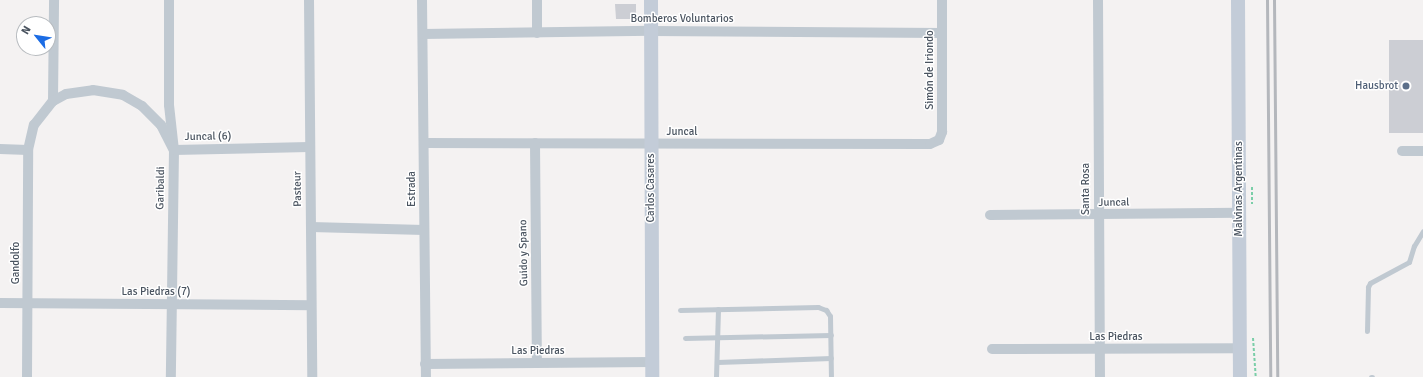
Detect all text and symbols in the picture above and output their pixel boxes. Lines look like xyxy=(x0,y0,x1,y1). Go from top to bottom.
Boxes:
street label: Bomberos Voluntarios xyxy=(630,12,734,26)
north arrow xyxy=(16,16,56,56)
text: N xyxy=(18,24,34,37)
street label: Simón de Iriondo xyxy=(923,30,937,110)
place label: Hausbrot xyxy=(1355,79,1398,93)
marker: Hausbrot xyxy=(1401,81,1411,91)
street label: Juncal xyxy=(667,125,697,139)
street label: Juncal (6) xyxy=(185,130,231,144)
street label: Malvinas Argentinas xyxy=(1232,141,1246,237)
street label: Carlos Casares xyxy=(644,154,658,222)
street label: Santa Rosa xyxy=(1079,163,1093,215)
street label: Garibaldi xyxy=(154,166,168,210)
street label: Pasteur xyxy=(291,171,305,207)
street label: Estrada xyxy=(405,171,419,207)
street label: Juncal xyxy=(1098,196,1130,210)
street label: Guido y Spano xyxy=(517,219,531,287)
street label: Gandolfo xyxy=(9,242,23,284)
street label: Las Piedras (7) xyxy=(121,285,191,299)
street label: Las Piedras xyxy=(1089,330,1143,344)
street label: Las Piedras xyxy=(511,344,565,358)

